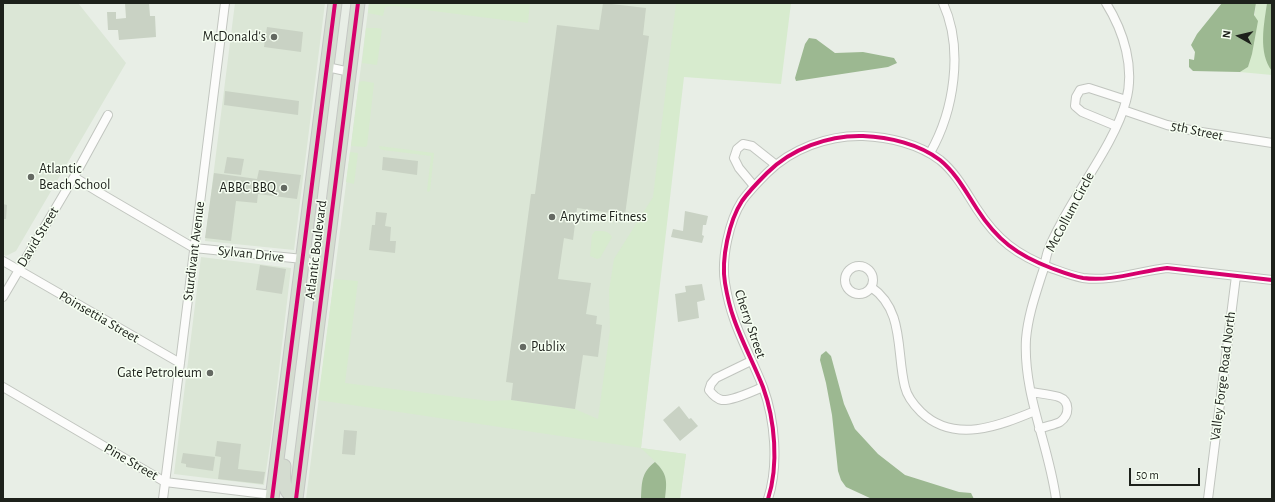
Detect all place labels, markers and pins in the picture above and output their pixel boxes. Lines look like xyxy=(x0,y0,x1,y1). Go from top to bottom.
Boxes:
place label: McDonald's xyxy=(203,29,266,45)
marker: McDonald's xyxy=(269,32,279,42)
place label: Atlantic Beach School xyxy=(39,161,110,194)
marker: Atlantic Beach School xyxy=(26,172,36,182)
place label: ABBC BBQ xyxy=(219,180,276,196)
marker: ABBC BBQ xyxy=(279,183,289,193)
place label: Anytime Fitness xyxy=(560,209,647,225)
marker: Anytime Fitness xyxy=(547,212,557,222)
place label: Publix xyxy=(531,339,565,355)
marker: Publix xyxy=(518,342,528,352)
place label: Gate Petroleum xyxy=(117,365,202,381)
marker: Gate Petroleum xyxy=(205,368,215,378)

